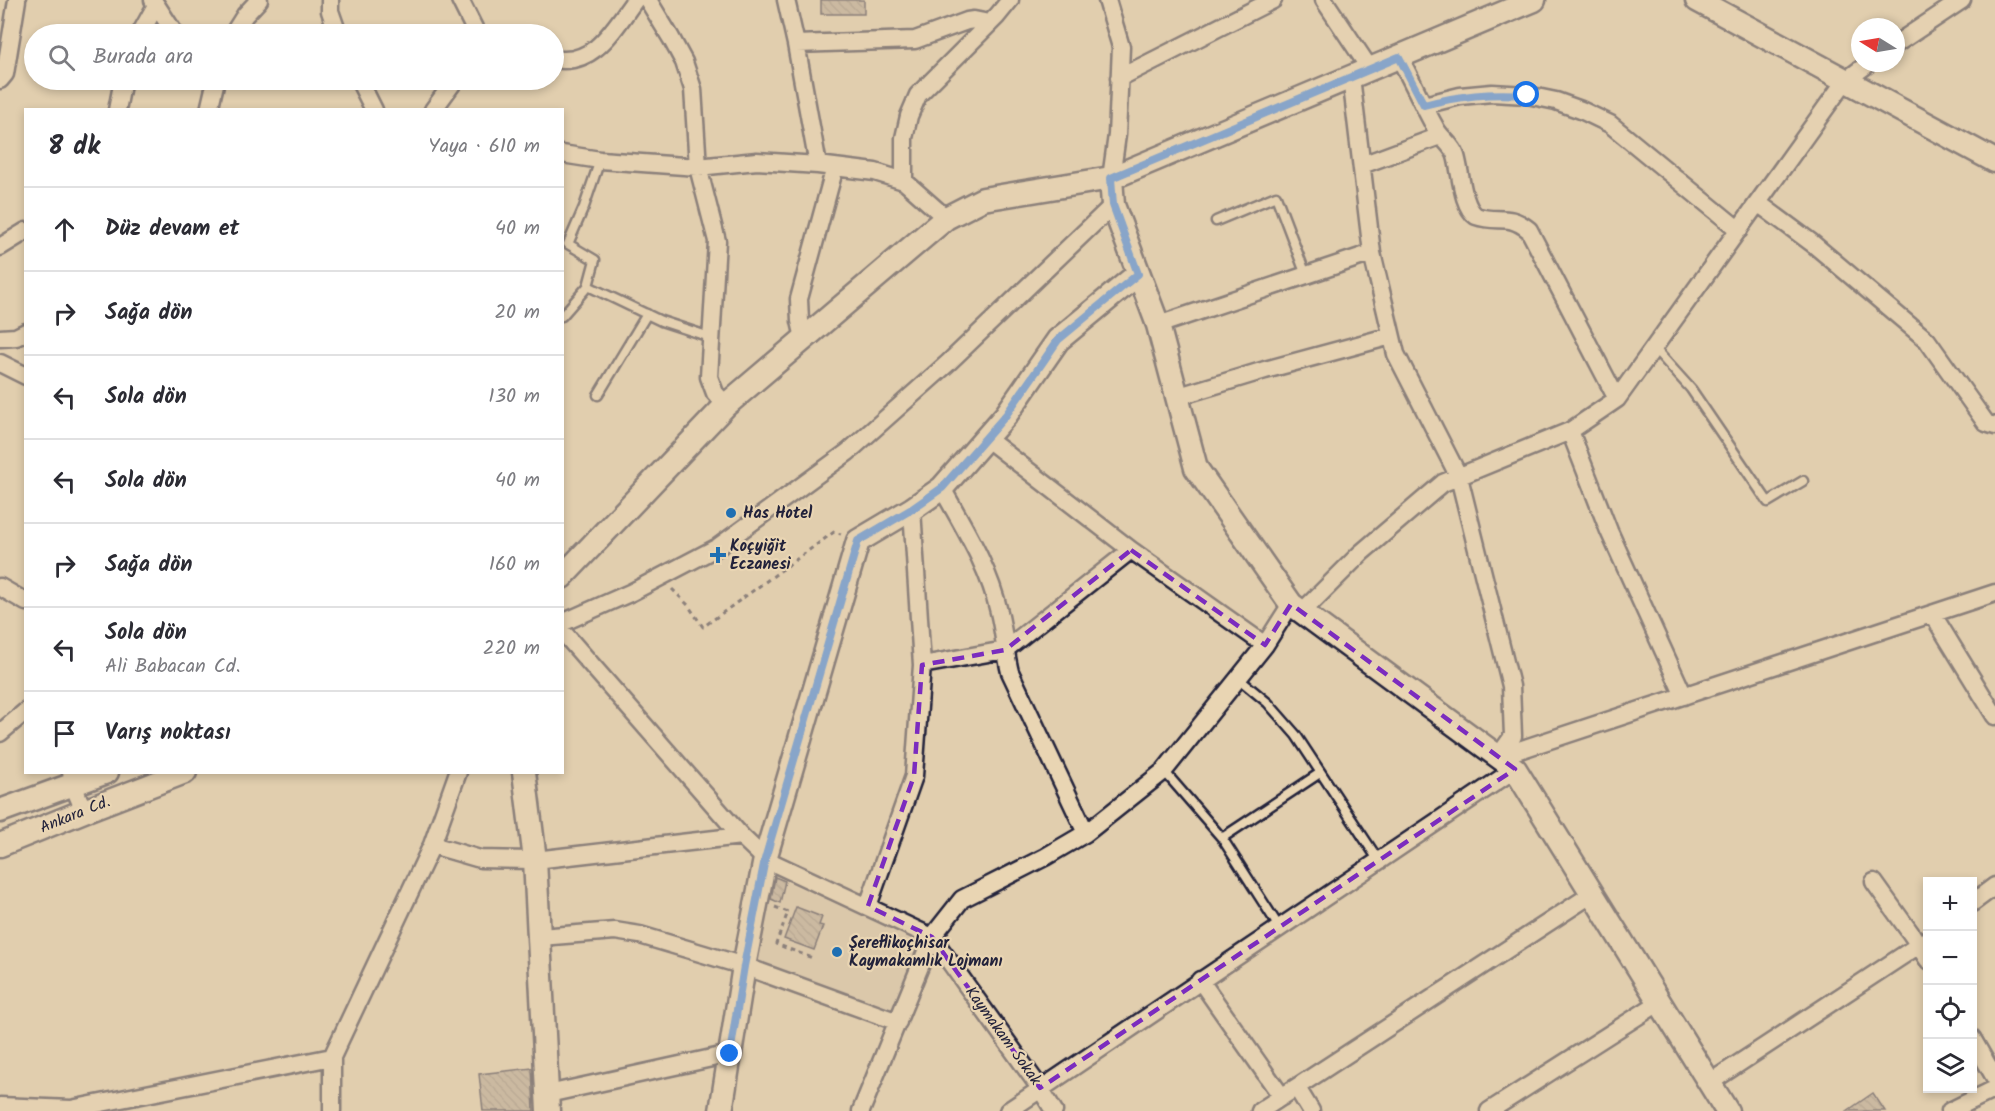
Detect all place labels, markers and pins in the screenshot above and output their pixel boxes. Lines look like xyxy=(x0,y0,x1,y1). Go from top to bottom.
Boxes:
place label: Has Hotel xyxy=(743,501,813,526)
marker: Has Hotel xyxy=(724,506,738,520)
place label: Koçyiğit Eczanesi xyxy=(730,534,792,577)
marker: Koçyiğit Eczanesi xyxy=(711,548,725,562)
place label: Şereflikoçhisar Kaymakamlık Lojmanı xyxy=(849,931,1002,974)
marker: Şereflikoçhisar Kaymakamlık Lojmanı xyxy=(830,945,844,959)

